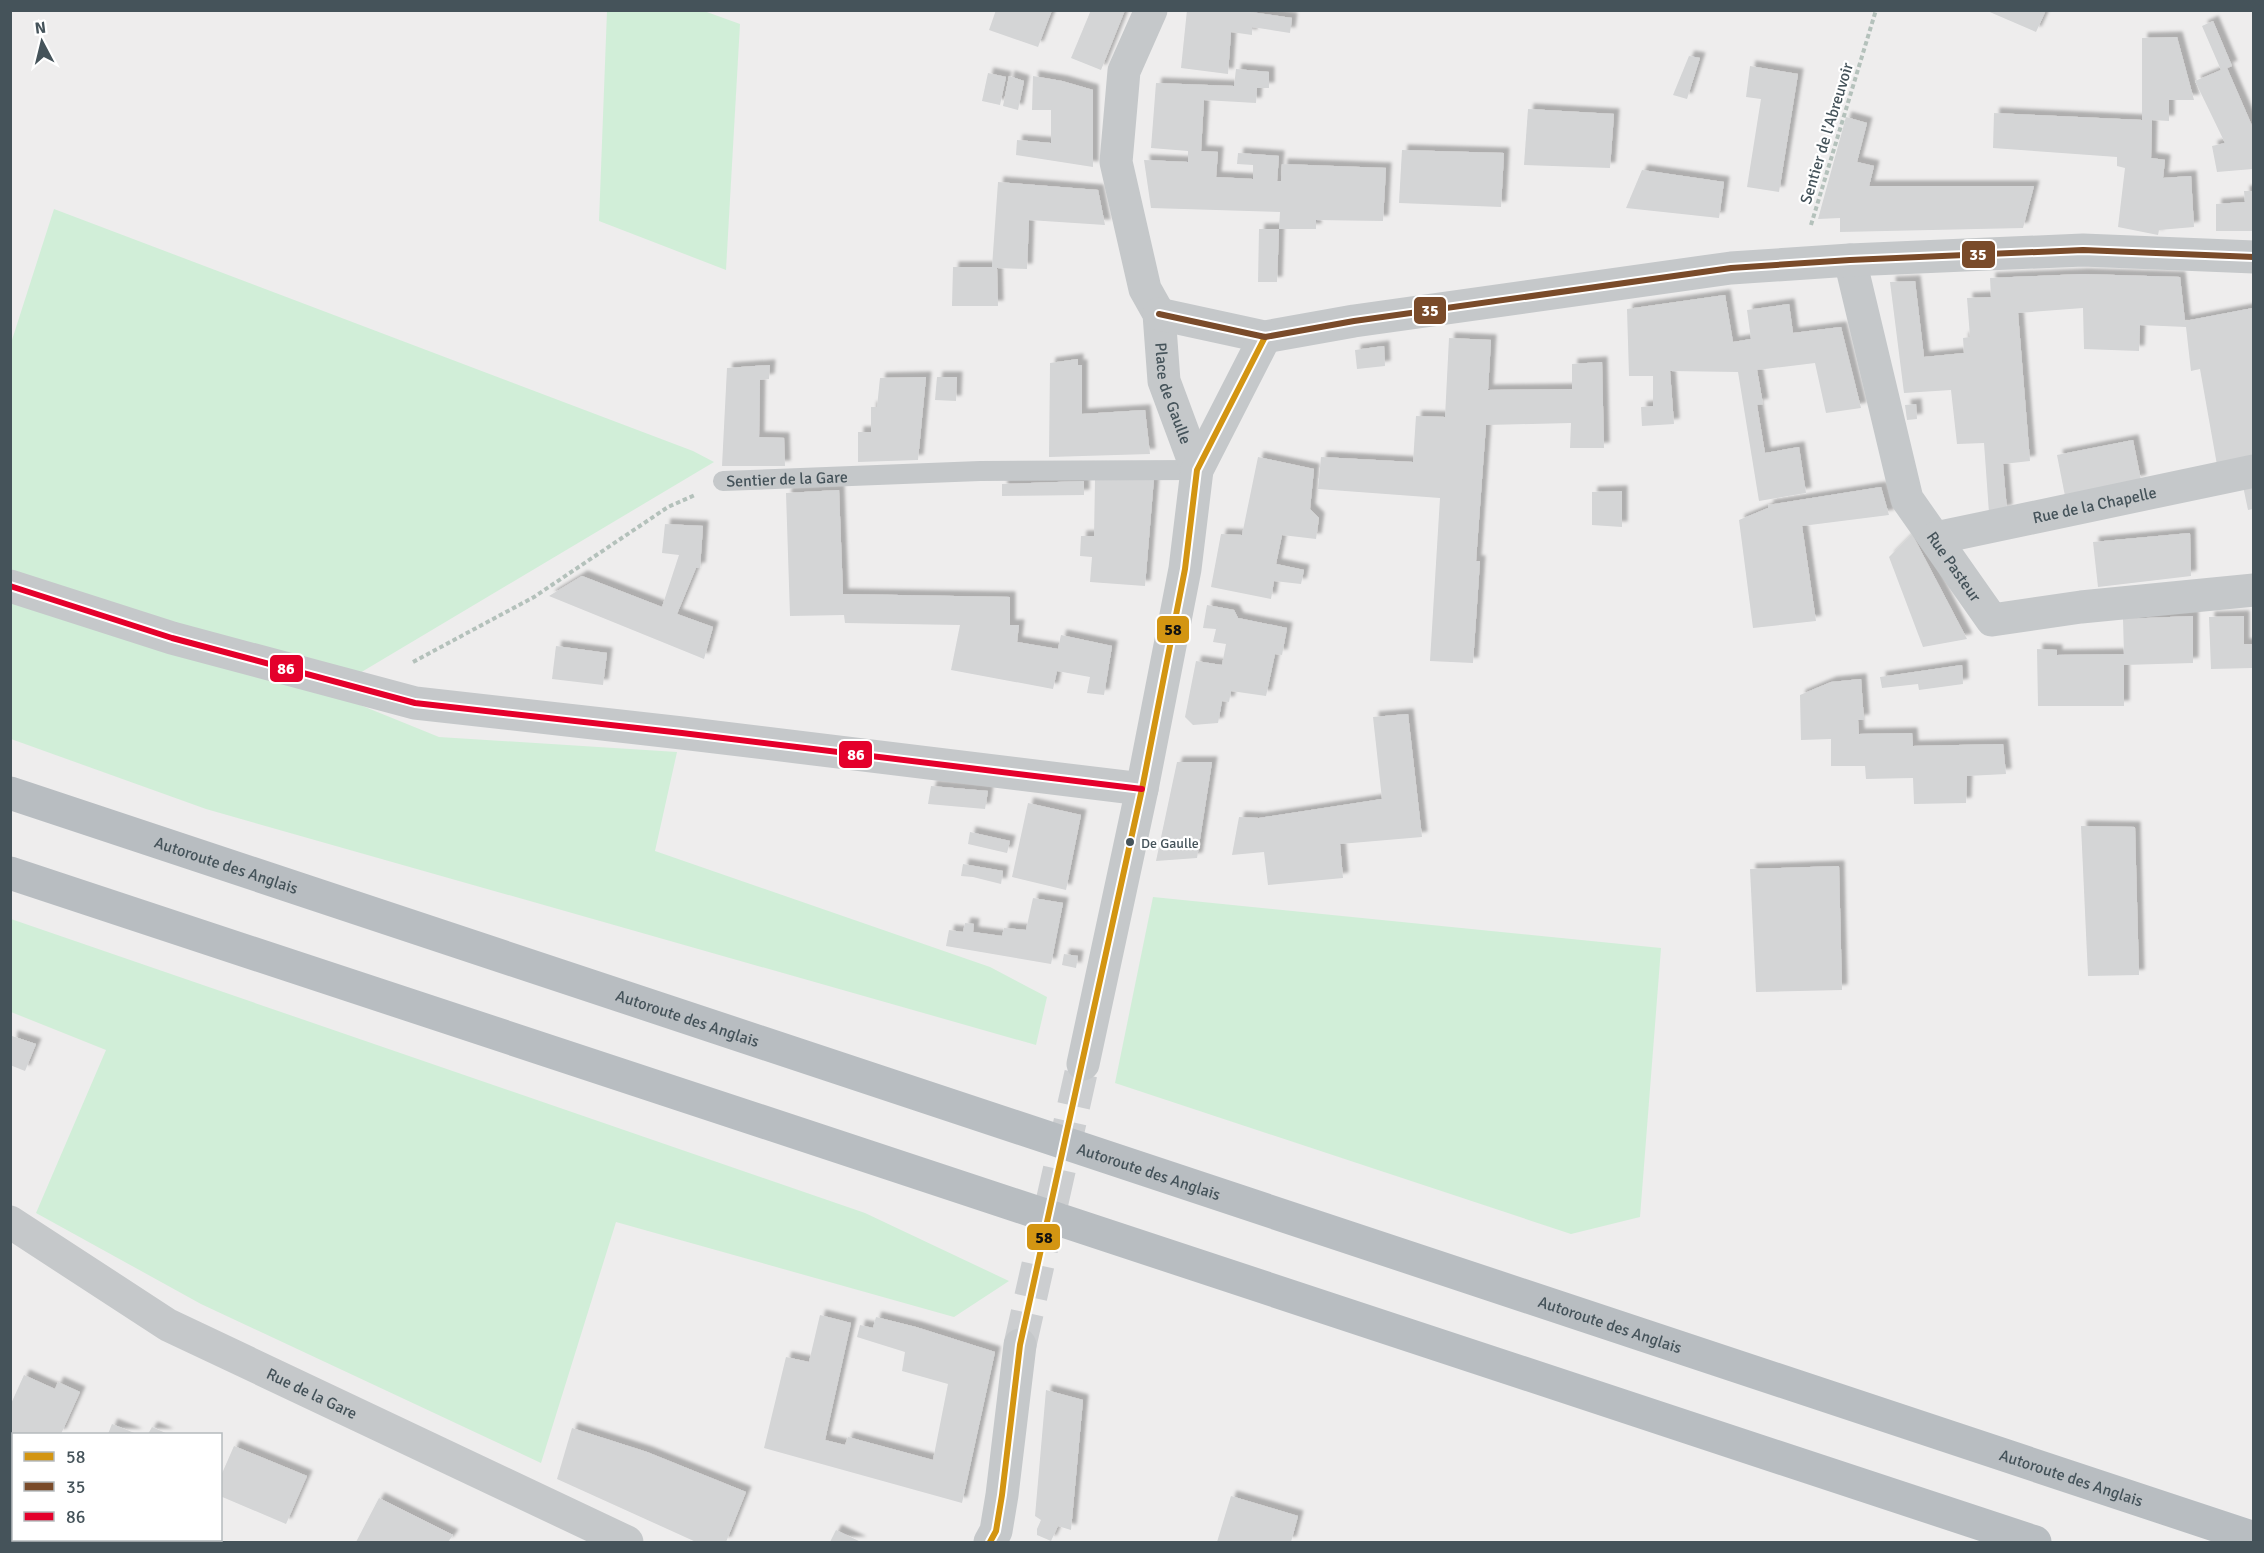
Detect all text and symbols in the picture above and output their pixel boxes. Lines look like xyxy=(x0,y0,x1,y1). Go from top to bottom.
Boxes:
north arrow xyxy=(12,12,72,72)
text: N xyxy=(34,18,47,39)
street label: Sentier de l'Abreuvoir xyxy=(1796,60,1858,206)
line badge: 35 xyxy=(1961,240,1996,269)
text: 35 xyxy=(1969,245,1987,265)
line badge: 35 xyxy=(1413,296,1447,325)
text: 35 xyxy=(1421,301,1439,321)
street label: Place de Gaulle xyxy=(1150,342,1196,447)
street label: Sentier de la Gare xyxy=(726,467,848,492)
street label: Rue de la Chapelle xyxy=(2031,483,2158,528)
street label: Rue Pasteur xyxy=(1922,528,1985,606)
line badge: 58 xyxy=(1156,615,1190,644)
text: 58 xyxy=(1164,620,1182,640)
line badge: 86 xyxy=(269,654,304,683)
text: 86 xyxy=(277,659,295,679)
line badge: 86 xyxy=(838,740,873,769)
text: 86 xyxy=(847,745,865,765)
street label: Autoroute des Anglais xyxy=(152,833,300,899)
place label: De Gaulle xyxy=(1141,835,1199,852)
marker: De Gaulle xyxy=(1124,836,1136,848)
street label: Autoroute des Anglais xyxy=(613,986,762,1052)
street label: Autoroute des Anglais xyxy=(1074,1139,1223,1205)
line badge: 58 xyxy=(1026,1223,1061,1251)
text: 58 xyxy=(1035,1228,1053,1248)
street label: Autoroute des Anglais xyxy=(1535,1292,1684,1358)
street label: Rue de la Gare xyxy=(263,1364,360,1424)
legend xyxy=(12,1433,222,1541)
street label: Autoroute des Anglais xyxy=(1997,1445,2145,1511)
text: 58 xyxy=(66,1446,85,1468)
text: 35 xyxy=(66,1476,85,1498)
text: 86 xyxy=(66,1506,85,1528)

